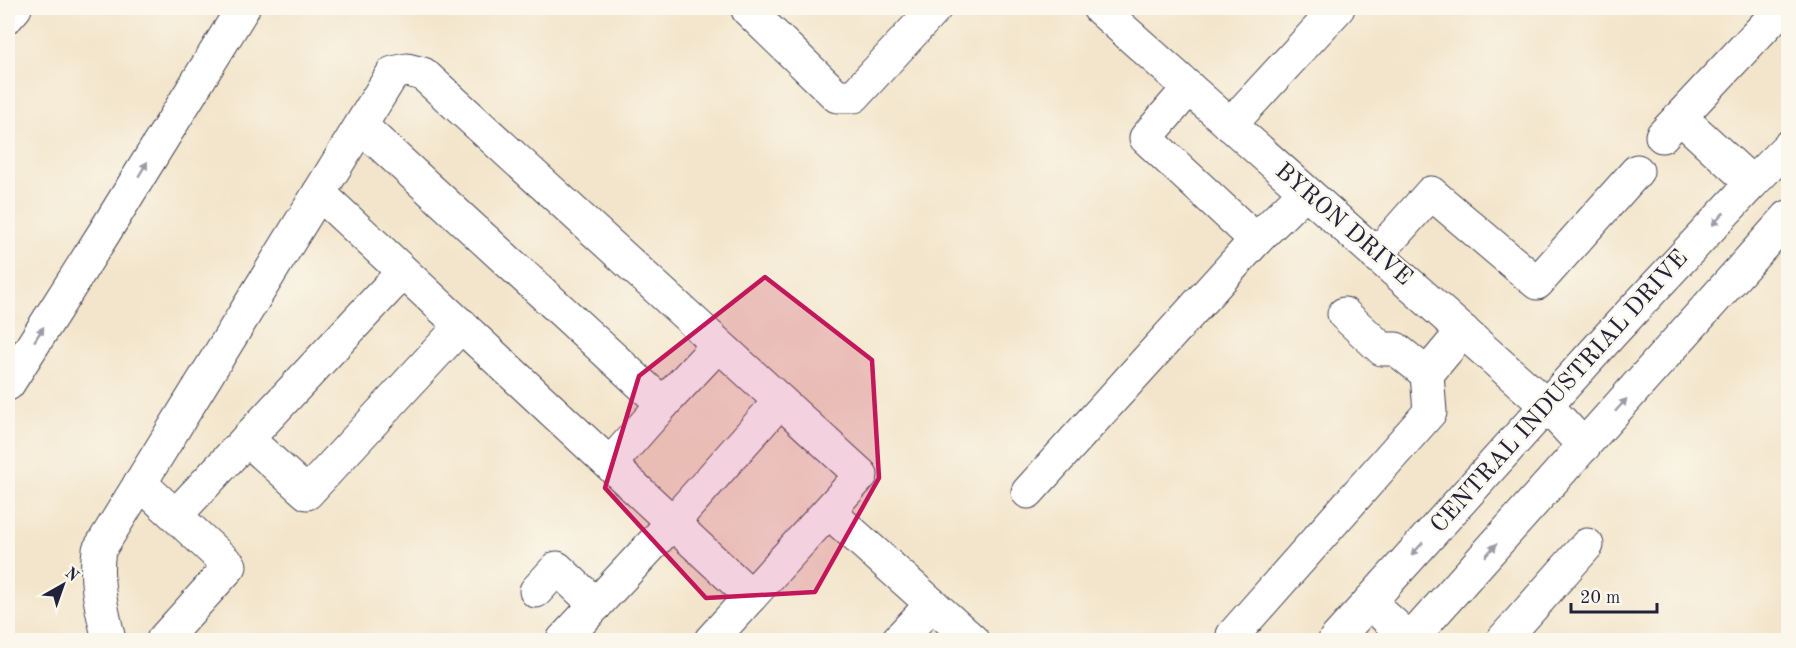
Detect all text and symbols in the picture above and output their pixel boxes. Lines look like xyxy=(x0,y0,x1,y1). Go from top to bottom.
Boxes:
street label: BYRON DRIVE xyxy=(1270,159,1416,291)
one-way arrow xyxy=(138,160,148,177)
one-way arrow xyxy=(1712,211,1726,225)
street label: CENTRAL INDUSTRIAL DRIVE xyxy=(1427,246,1693,538)
one-way arrow xyxy=(33,326,44,342)
one-way arrow xyxy=(1614,398,1627,413)
one-way arrow xyxy=(1411,541,1424,556)
one-way arrow xyxy=(1484,543,1497,558)
north arrow xyxy=(33,555,93,615)
text: N xyxy=(62,565,82,586)
scale bar xyxy=(1571,576,1656,614)
text: 20 m xyxy=(1580,589,1620,607)

